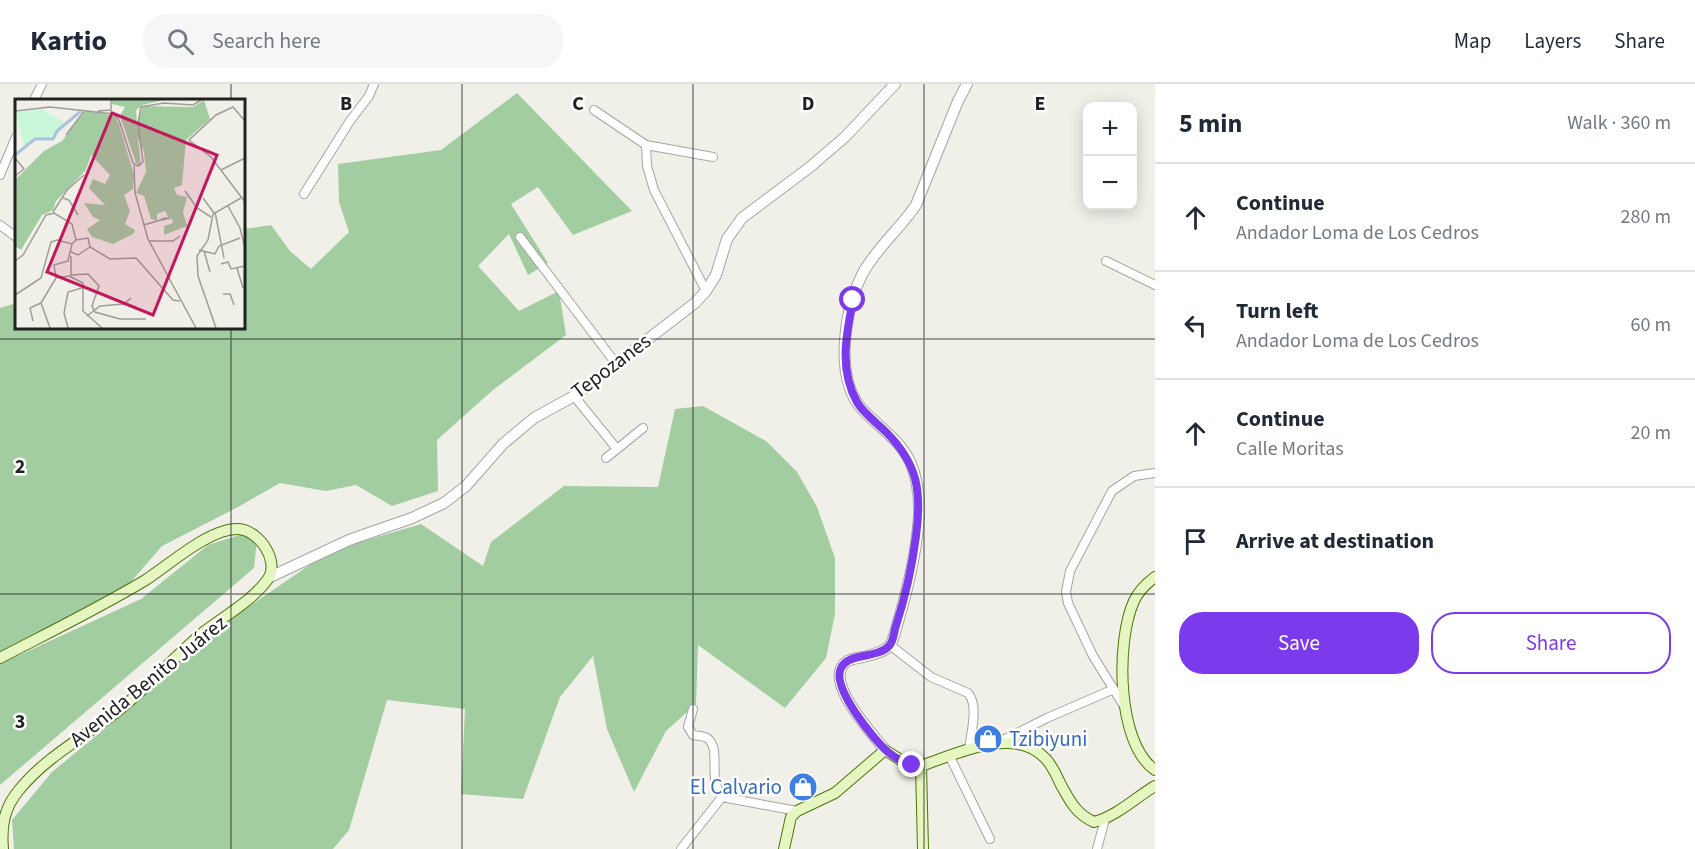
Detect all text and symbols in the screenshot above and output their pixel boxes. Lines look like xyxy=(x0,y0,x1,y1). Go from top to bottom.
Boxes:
search box xyxy=(143,14,563,68)
text: Kartio xyxy=(30,21,107,61)
icon: search xyxy=(164,25,197,58)
text: Search here xyxy=(212,25,321,57)
text: Map xyxy=(1454,26,1491,56)
text: Layers xyxy=(1524,26,1581,56)
text: Share xyxy=(1614,26,1665,56)
text: B xyxy=(340,90,352,118)
text: C xyxy=(572,90,584,118)
text: D xyxy=(802,90,814,118)
text: E xyxy=(1035,90,1045,118)
inset map xyxy=(15,99,244,328)
map controls xyxy=(1083,102,1137,210)
button: + xyxy=(1083,102,1137,156)
text: 5 min xyxy=(1179,105,1242,142)
text: Walk · 360 m xyxy=(1567,109,1671,137)
button: − xyxy=(1083,156,1137,210)
text: Continue xyxy=(1236,187,1325,219)
icon: ahead xyxy=(1179,201,1212,234)
text: 280 m xyxy=(1621,203,1671,231)
text: Andador Loma de Los Cedros xyxy=(1236,219,1479,247)
route start xyxy=(839,286,865,312)
text: Turn left xyxy=(1236,295,1318,327)
icon: left xyxy=(1179,309,1212,342)
text: 60 m xyxy=(1631,311,1671,339)
street label: Tepozanes xyxy=(565,326,657,406)
text: Andador Loma de Los Cedros xyxy=(1236,327,1479,355)
text: Continue xyxy=(1236,403,1325,435)
icon: ahead xyxy=(1179,417,1212,450)
text: 20 m xyxy=(1631,419,1671,447)
text: Calle Moritas xyxy=(1236,435,1344,463)
text: 2 xyxy=(15,453,25,481)
icon: arrive xyxy=(1179,525,1212,558)
text: Arrive at destination xyxy=(1236,525,1434,557)
street label: Avenida Benito Juárez xyxy=(63,608,233,754)
button: Save xyxy=(1179,612,1419,674)
button: Share xyxy=(1431,612,1671,674)
text: 3 xyxy=(15,708,25,736)
shop icon: Tzibiyuni xyxy=(972,723,1004,755)
place label: Tzibiyuni xyxy=(1009,724,1087,754)
route end xyxy=(898,751,924,777)
shop icon: El Calvario xyxy=(787,771,819,803)
place label: El Calvario xyxy=(690,772,782,802)

